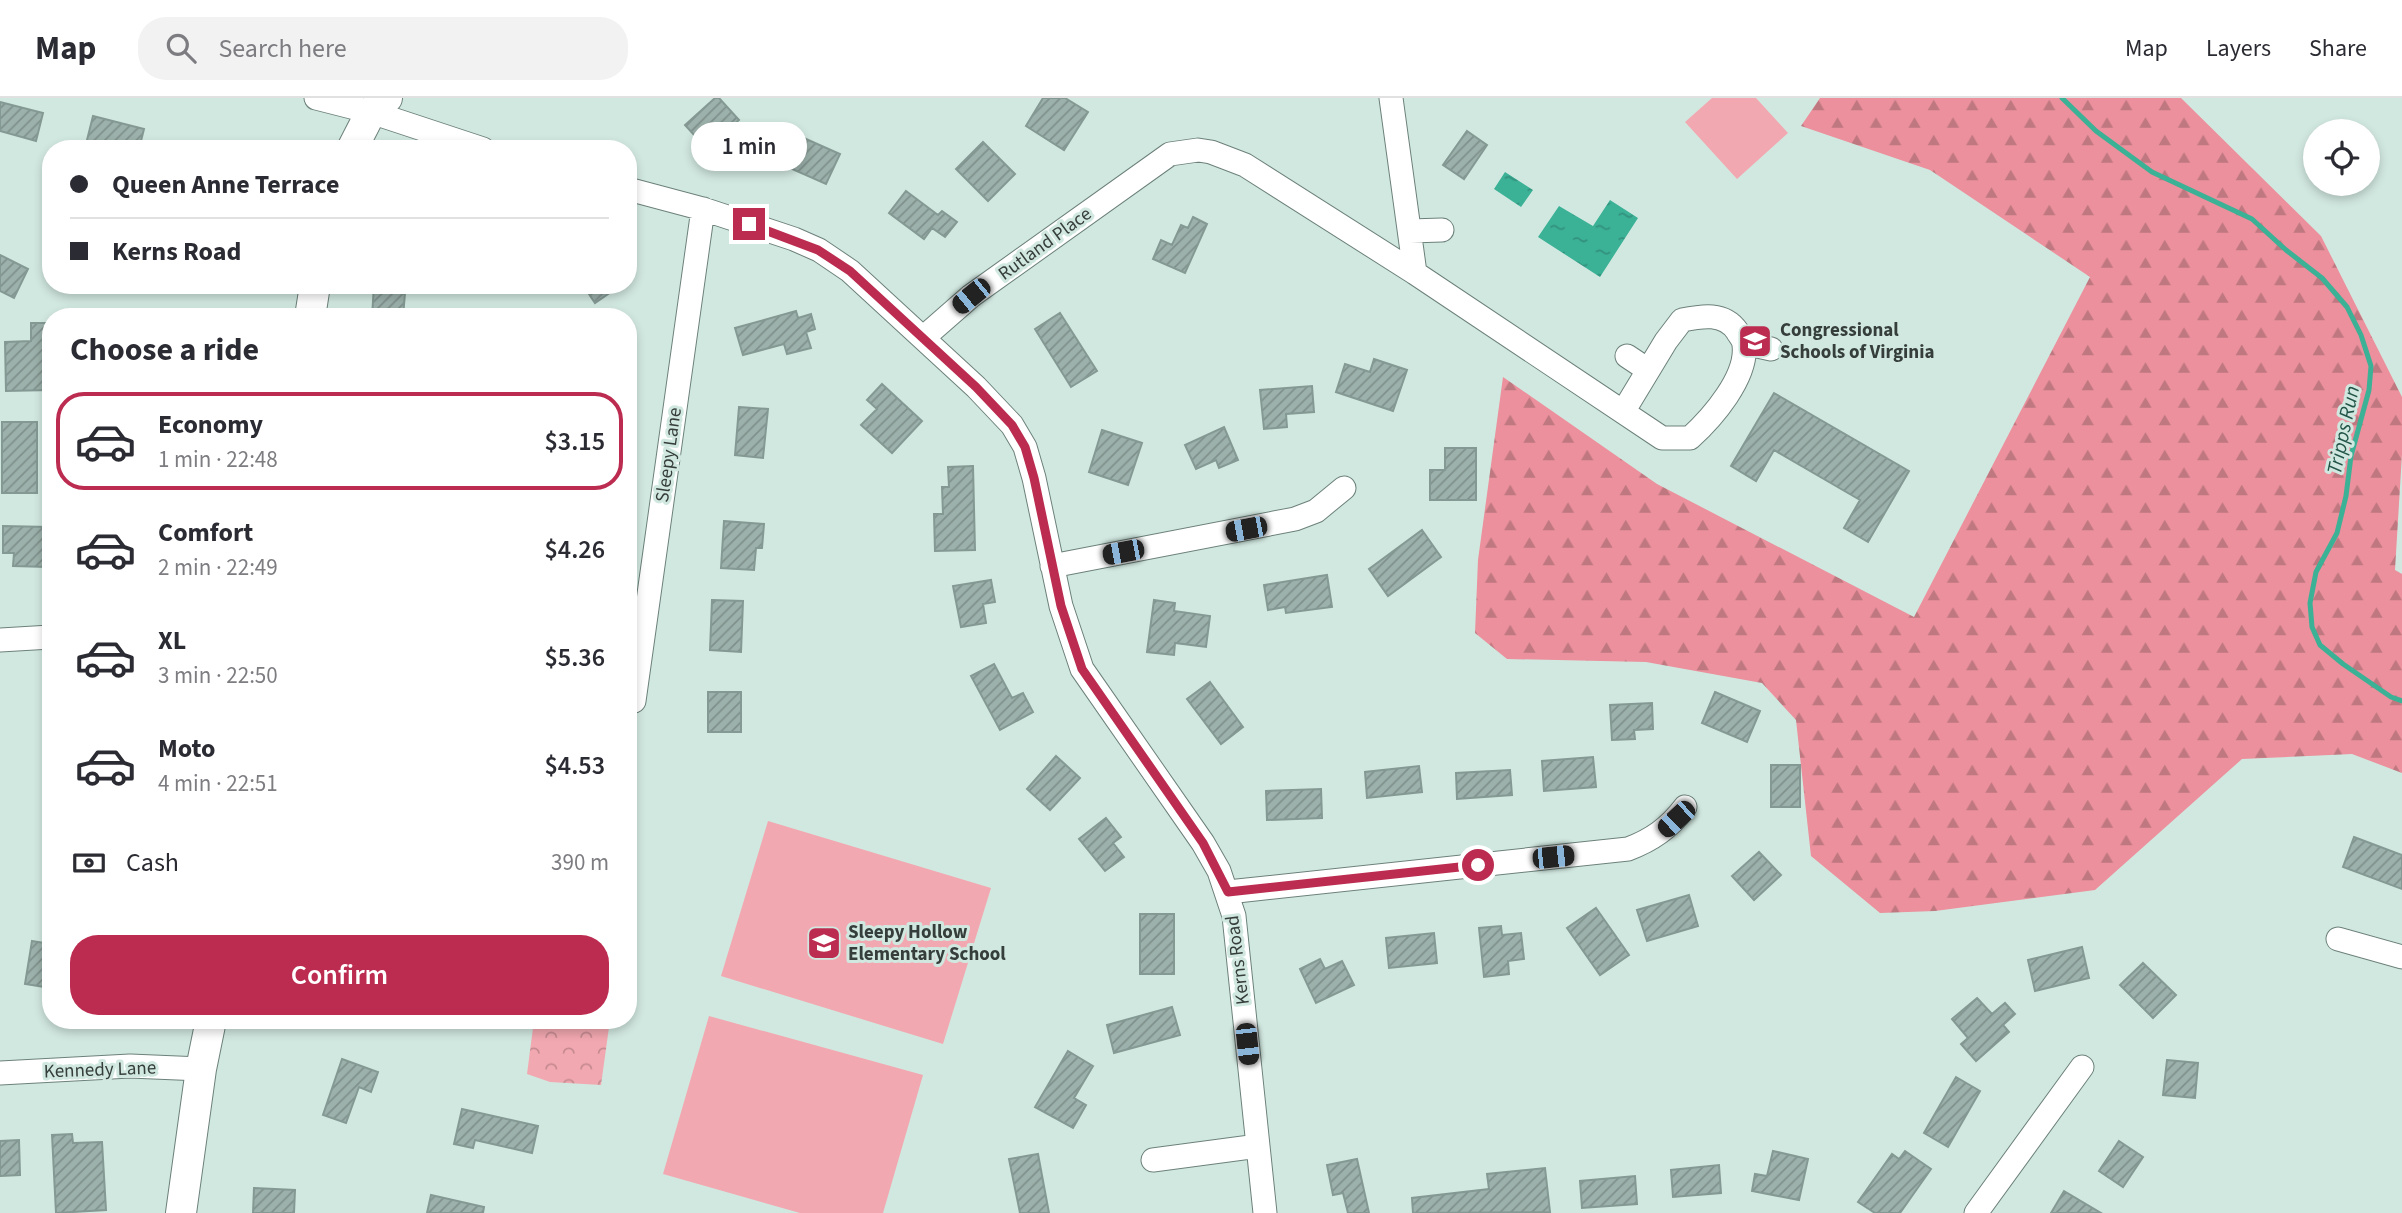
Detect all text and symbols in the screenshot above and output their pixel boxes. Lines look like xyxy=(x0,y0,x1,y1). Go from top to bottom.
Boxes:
search box xyxy=(138,17,628,80)
text: Map xyxy=(35,25,96,72)
icon: search xyxy=(162,29,200,67)
text: Search here xyxy=(218,30,347,67)
text: Map xyxy=(2125,31,2168,66)
text: Layers xyxy=(2206,31,2271,66)
text: Share xyxy=(2309,31,2367,66)
map controls xyxy=(2303,119,2380,196)
button: locate xyxy=(2303,119,2380,196)
callout: 1 min xyxy=(691,122,807,172)
text: 1 min xyxy=(722,130,776,163)
text: Queen Anne Terrace xyxy=(112,166,339,203)
street label: Rutland Place xyxy=(993,201,1097,287)
route end xyxy=(733,208,765,240)
text: Kerns Road xyxy=(112,233,241,270)
car xyxy=(949,275,994,317)
place label: Congressional Schools of Virginia xyxy=(1780,317,1934,366)
school or university icon: Congressional Schools of Virginia xyxy=(1736,322,1774,360)
text: Choose a ride xyxy=(70,327,259,373)
water label: Tripps Run xyxy=(2319,383,2367,477)
text: Economy xyxy=(158,406,263,443)
street label: Sleepy Lane xyxy=(649,406,689,504)
icon: car xyxy=(74,410,137,473)
text: $3.15 xyxy=(544,423,605,460)
text: 1 min · 22:48 xyxy=(158,443,278,476)
text: Comfort xyxy=(158,514,253,551)
car xyxy=(1224,515,1269,543)
icon: car xyxy=(74,518,137,581)
text: $4.26 xyxy=(544,531,605,568)
car xyxy=(1101,538,1146,566)
text: 2 min · 22:49 xyxy=(158,551,278,584)
text: XL xyxy=(158,622,186,659)
icon: car xyxy=(74,626,137,689)
text: $5.36 xyxy=(544,639,605,676)
text: 3 min · 22:50 xyxy=(158,659,278,692)
text: Moto xyxy=(158,730,215,767)
icon: car xyxy=(74,734,137,797)
text: $4.53 xyxy=(544,747,605,784)
text: 4 min · 22:51 xyxy=(158,767,278,800)
car xyxy=(1654,797,1699,841)
icon: cash xyxy=(70,844,108,882)
text: Cash xyxy=(126,844,179,881)
car xyxy=(1532,844,1575,870)
text: 390 m xyxy=(551,846,609,879)
route start xyxy=(1462,849,1494,881)
street label: Kerns Road xyxy=(1219,914,1257,1006)
place label: Sleepy Hollow Elementary School xyxy=(848,919,1006,968)
school or university icon: Sleepy Hollow Elementary School xyxy=(805,924,843,962)
button: Confirm xyxy=(70,935,609,1015)
car xyxy=(1235,1022,1260,1066)
street label: Kennedy Lane xyxy=(43,1055,157,1085)

